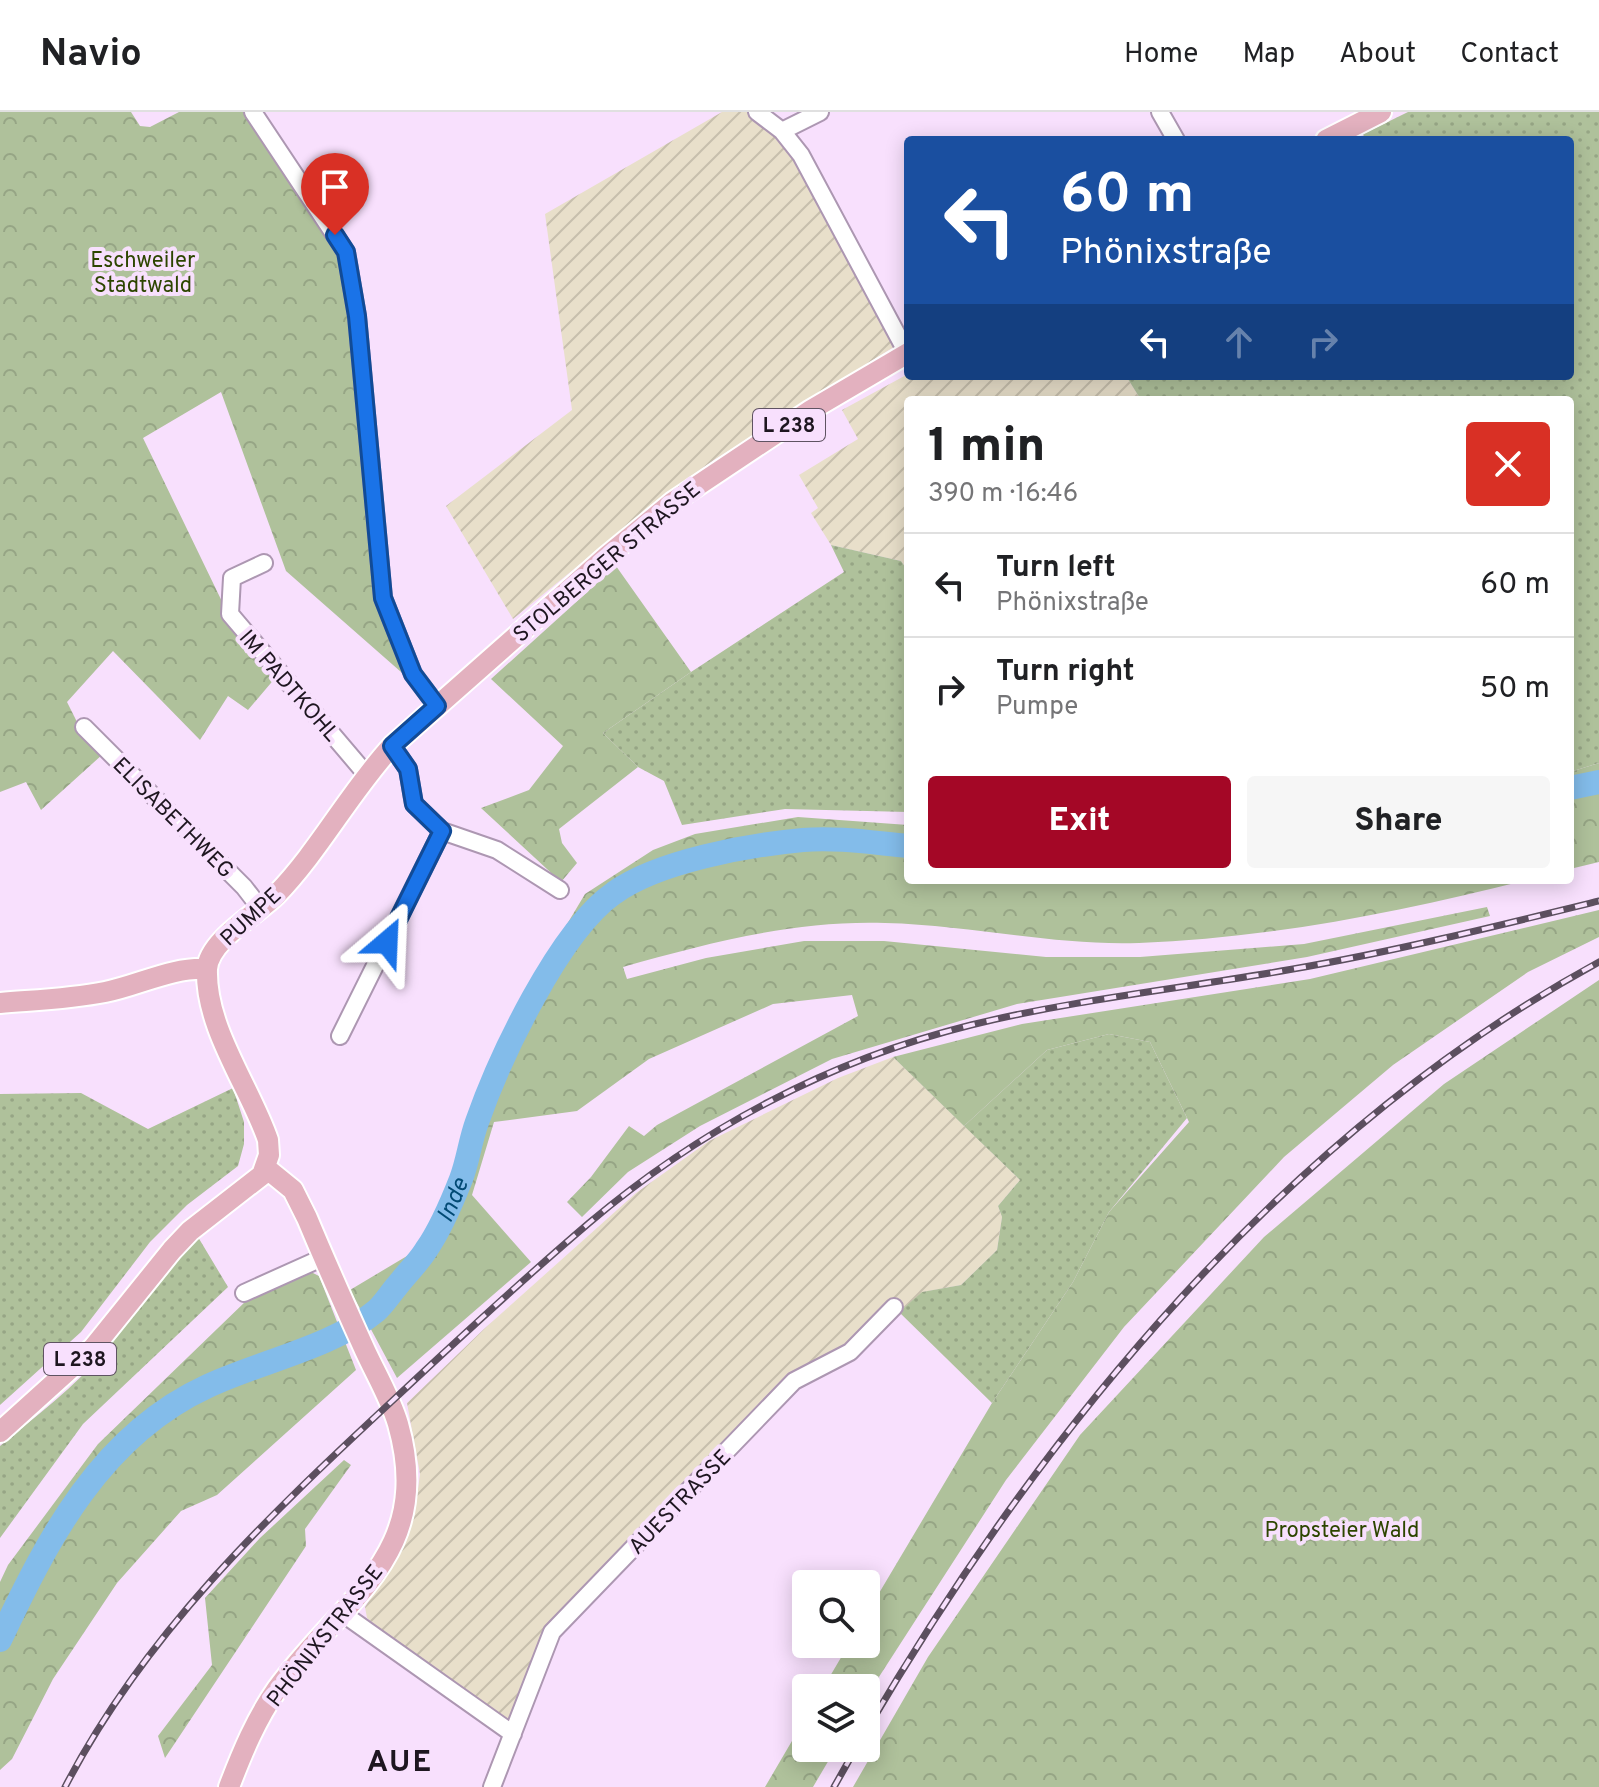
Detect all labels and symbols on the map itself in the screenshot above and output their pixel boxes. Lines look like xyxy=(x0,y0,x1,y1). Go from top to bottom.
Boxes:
pin xyxy=(301,153,369,235)
park label: Eschweiler Stadtwald xyxy=(90,248,196,300)
road number: L 238 xyxy=(753,409,825,441)
street label: STOLBERGER STRASSE xyxy=(508,477,707,649)
street label: IM PADTKOHL xyxy=(232,625,344,748)
street label: ELISABETHWEG xyxy=(106,753,238,885)
street label: PUMPE xyxy=(216,883,288,953)
position arrow xyxy=(345,900,429,984)
water label: Inde xyxy=(431,1174,477,1228)
road number: L 238 xyxy=(44,1343,116,1375)
street label: AUESTRASSE xyxy=(624,1445,738,1561)
park label: Propsteier Wald xyxy=(1265,1518,1419,1545)
street label: PHÖNIXSTRASSE xyxy=(260,1559,390,1713)
district label: AUE xyxy=(367,1745,433,1782)

